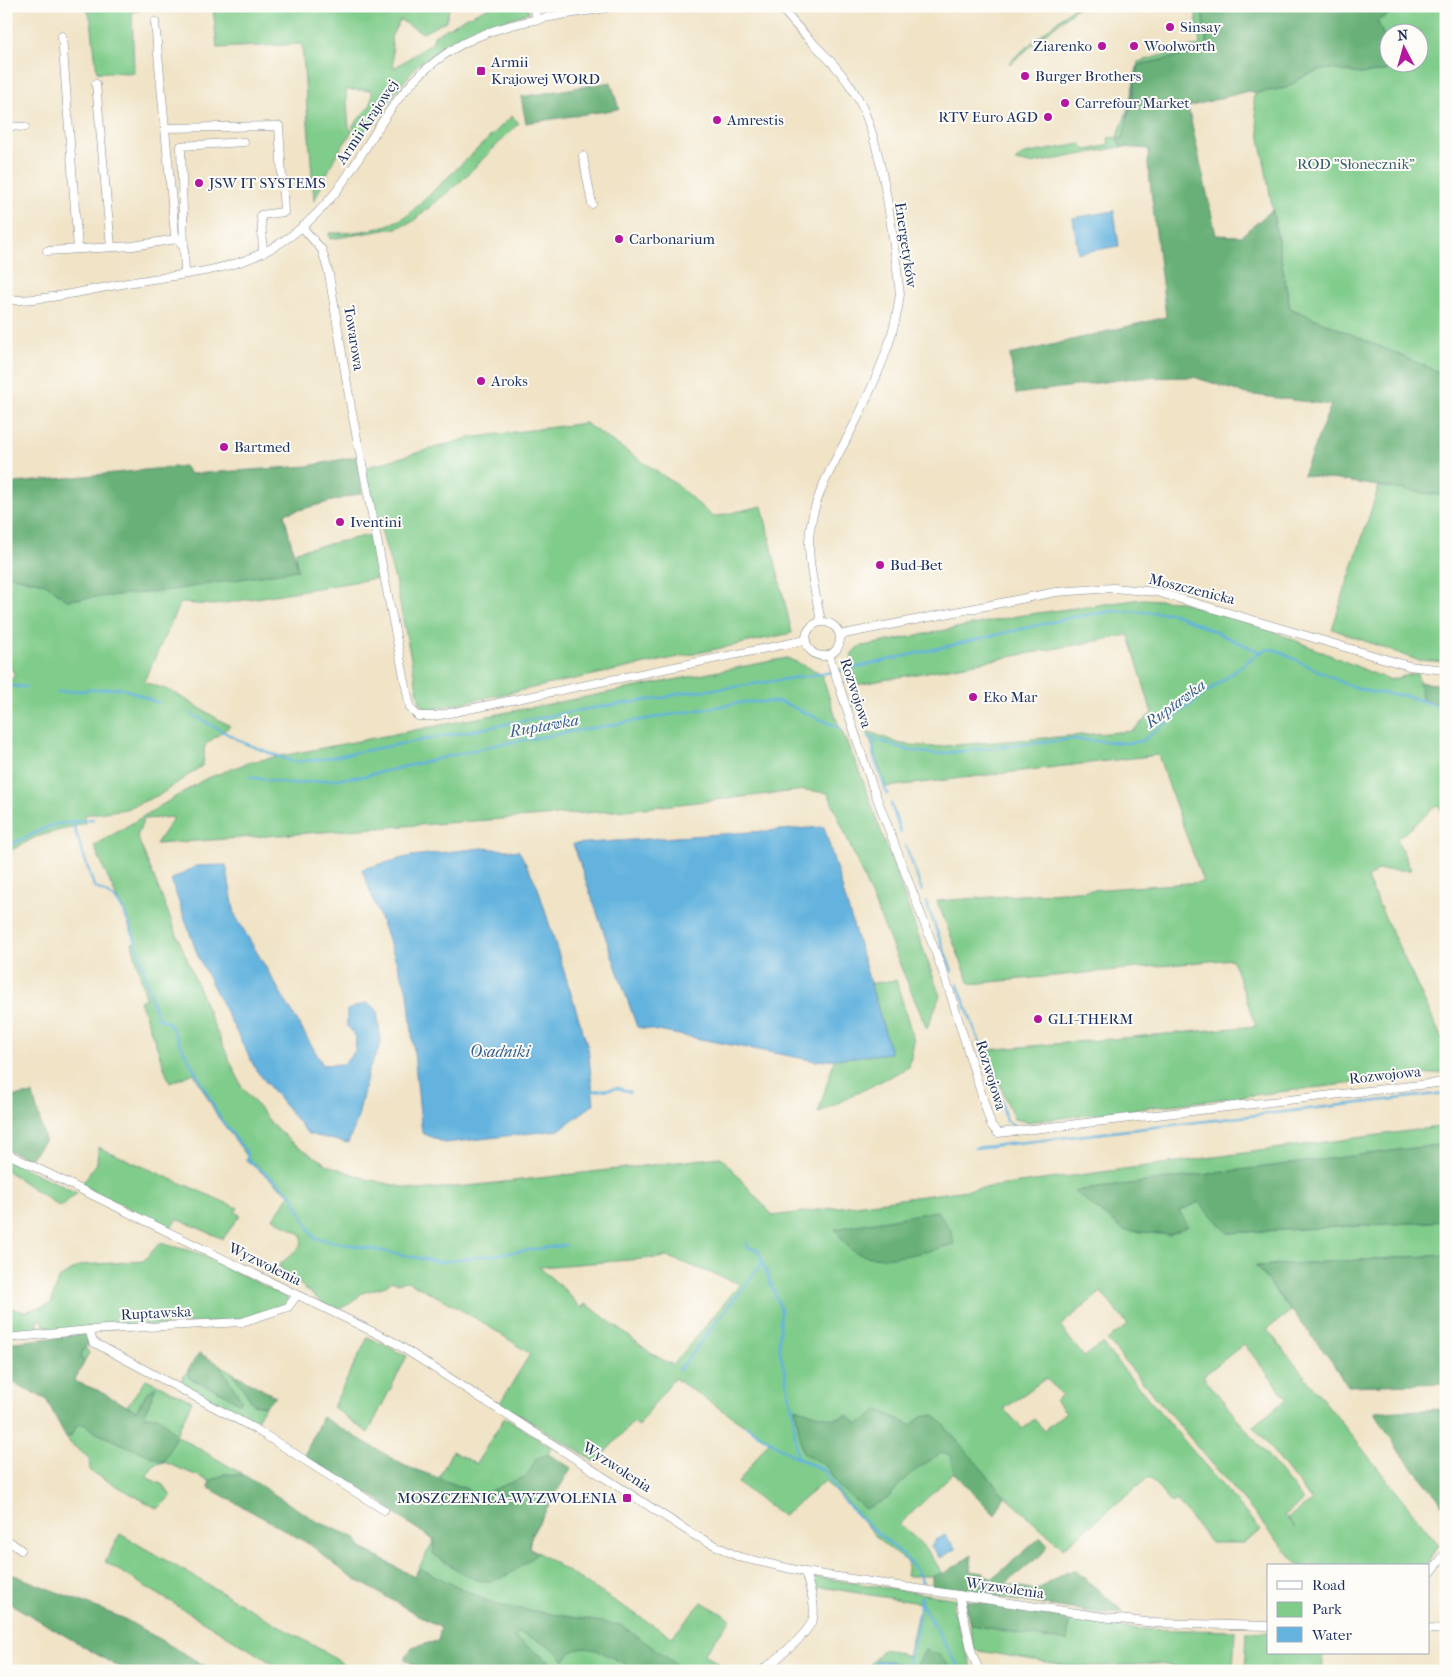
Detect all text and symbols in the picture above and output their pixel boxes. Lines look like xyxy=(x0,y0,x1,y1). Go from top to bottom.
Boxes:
place label: Sinsay xyxy=(1180,18,1222,36)
marker: Sinsay xyxy=(1164,21,1176,33)
north arrow xyxy=(1380,22,1430,72)
text: N xyxy=(1397,27,1409,45)
place label: Ziarenko xyxy=(1033,37,1092,55)
place label: Woolworth xyxy=(1143,37,1216,55)
marker: Ziarenko xyxy=(1096,40,1108,52)
marker: Woolworth xyxy=(1128,40,1140,52)
place label: Armii Krajowej WORD xyxy=(490,53,600,88)
marker: Armii Krajowej WORD xyxy=(475,65,487,77)
place label: Burger Brothers xyxy=(1035,67,1142,85)
marker: Burger Brothers xyxy=(1019,70,1031,82)
street label: Armii Krajowej xyxy=(332,76,402,169)
place label: Carrefour Market xyxy=(1075,94,1190,112)
marker: Carrefour Market xyxy=(1059,97,1071,109)
place label: RTV Euro AGD xyxy=(938,108,1038,126)
place label: Amrestis xyxy=(726,111,784,129)
marker: RTV Euro AGD xyxy=(1042,111,1054,123)
marker: Amrestis xyxy=(711,114,723,126)
park label: ROD "Słonecznik" xyxy=(1297,155,1415,173)
place label: JSW IT SYSTEMS xyxy=(208,174,326,192)
marker: JSW IT SYSTEMS xyxy=(193,177,205,189)
street label: Energetyków xyxy=(891,201,921,290)
place label: Carbonarium xyxy=(629,230,716,248)
marker: Carbonarium xyxy=(613,233,625,245)
street label: Towarowa xyxy=(340,304,368,373)
place label: Aroks xyxy=(490,372,528,390)
marker: Aroks xyxy=(475,375,487,387)
place label: Bartmed xyxy=(234,438,291,456)
marker: Bartmed xyxy=(218,441,230,453)
place label: Iventini xyxy=(350,513,402,531)
marker: Iventini xyxy=(334,516,346,528)
place label: Bud-Bet xyxy=(890,556,943,574)
marker: Bud-Bet xyxy=(874,559,886,571)
street label: Moszczenicka xyxy=(1147,570,1238,609)
street label: Rozwojowa xyxy=(836,656,876,731)
water label: Ruptawka xyxy=(1141,675,1209,732)
place label: Eko Mar xyxy=(983,688,1038,706)
marker: Eko Mar xyxy=(967,691,979,703)
water label: Ruptawka xyxy=(507,710,580,741)
place label: GLI-THERM xyxy=(1048,1010,1133,1028)
marker: GLI-THERM xyxy=(1032,1013,1044,1025)
street label: Rozwojowa xyxy=(972,1038,1010,1113)
water label: Osadniki xyxy=(470,1042,531,1061)
street label: Rozwojowa xyxy=(1348,1062,1423,1088)
street label: Wyzwolenia xyxy=(225,1238,305,1290)
street label: Ruptawska xyxy=(120,1302,193,1324)
street label: Wyzwolenia xyxy=(578,1437,656,1497)
place label: MOSZCZENICA-WYZWOLENIA xyxy=(397,1489,617,1507)
marker: MOSZCZENICA-WYZWOLENIA xyxy=(621,1492,633,1504)
legend xyxy=(1267,1564,1430,1654)
street label: Wyzwolenia xyxy=(964,1573,1046,1603)
text: Road xyxy=(1312,1576,1346,1594)
text: Park xyxy=(1312,1600,1342,1618)
text: Water xyxy=(1311,1626,1352,1644)

